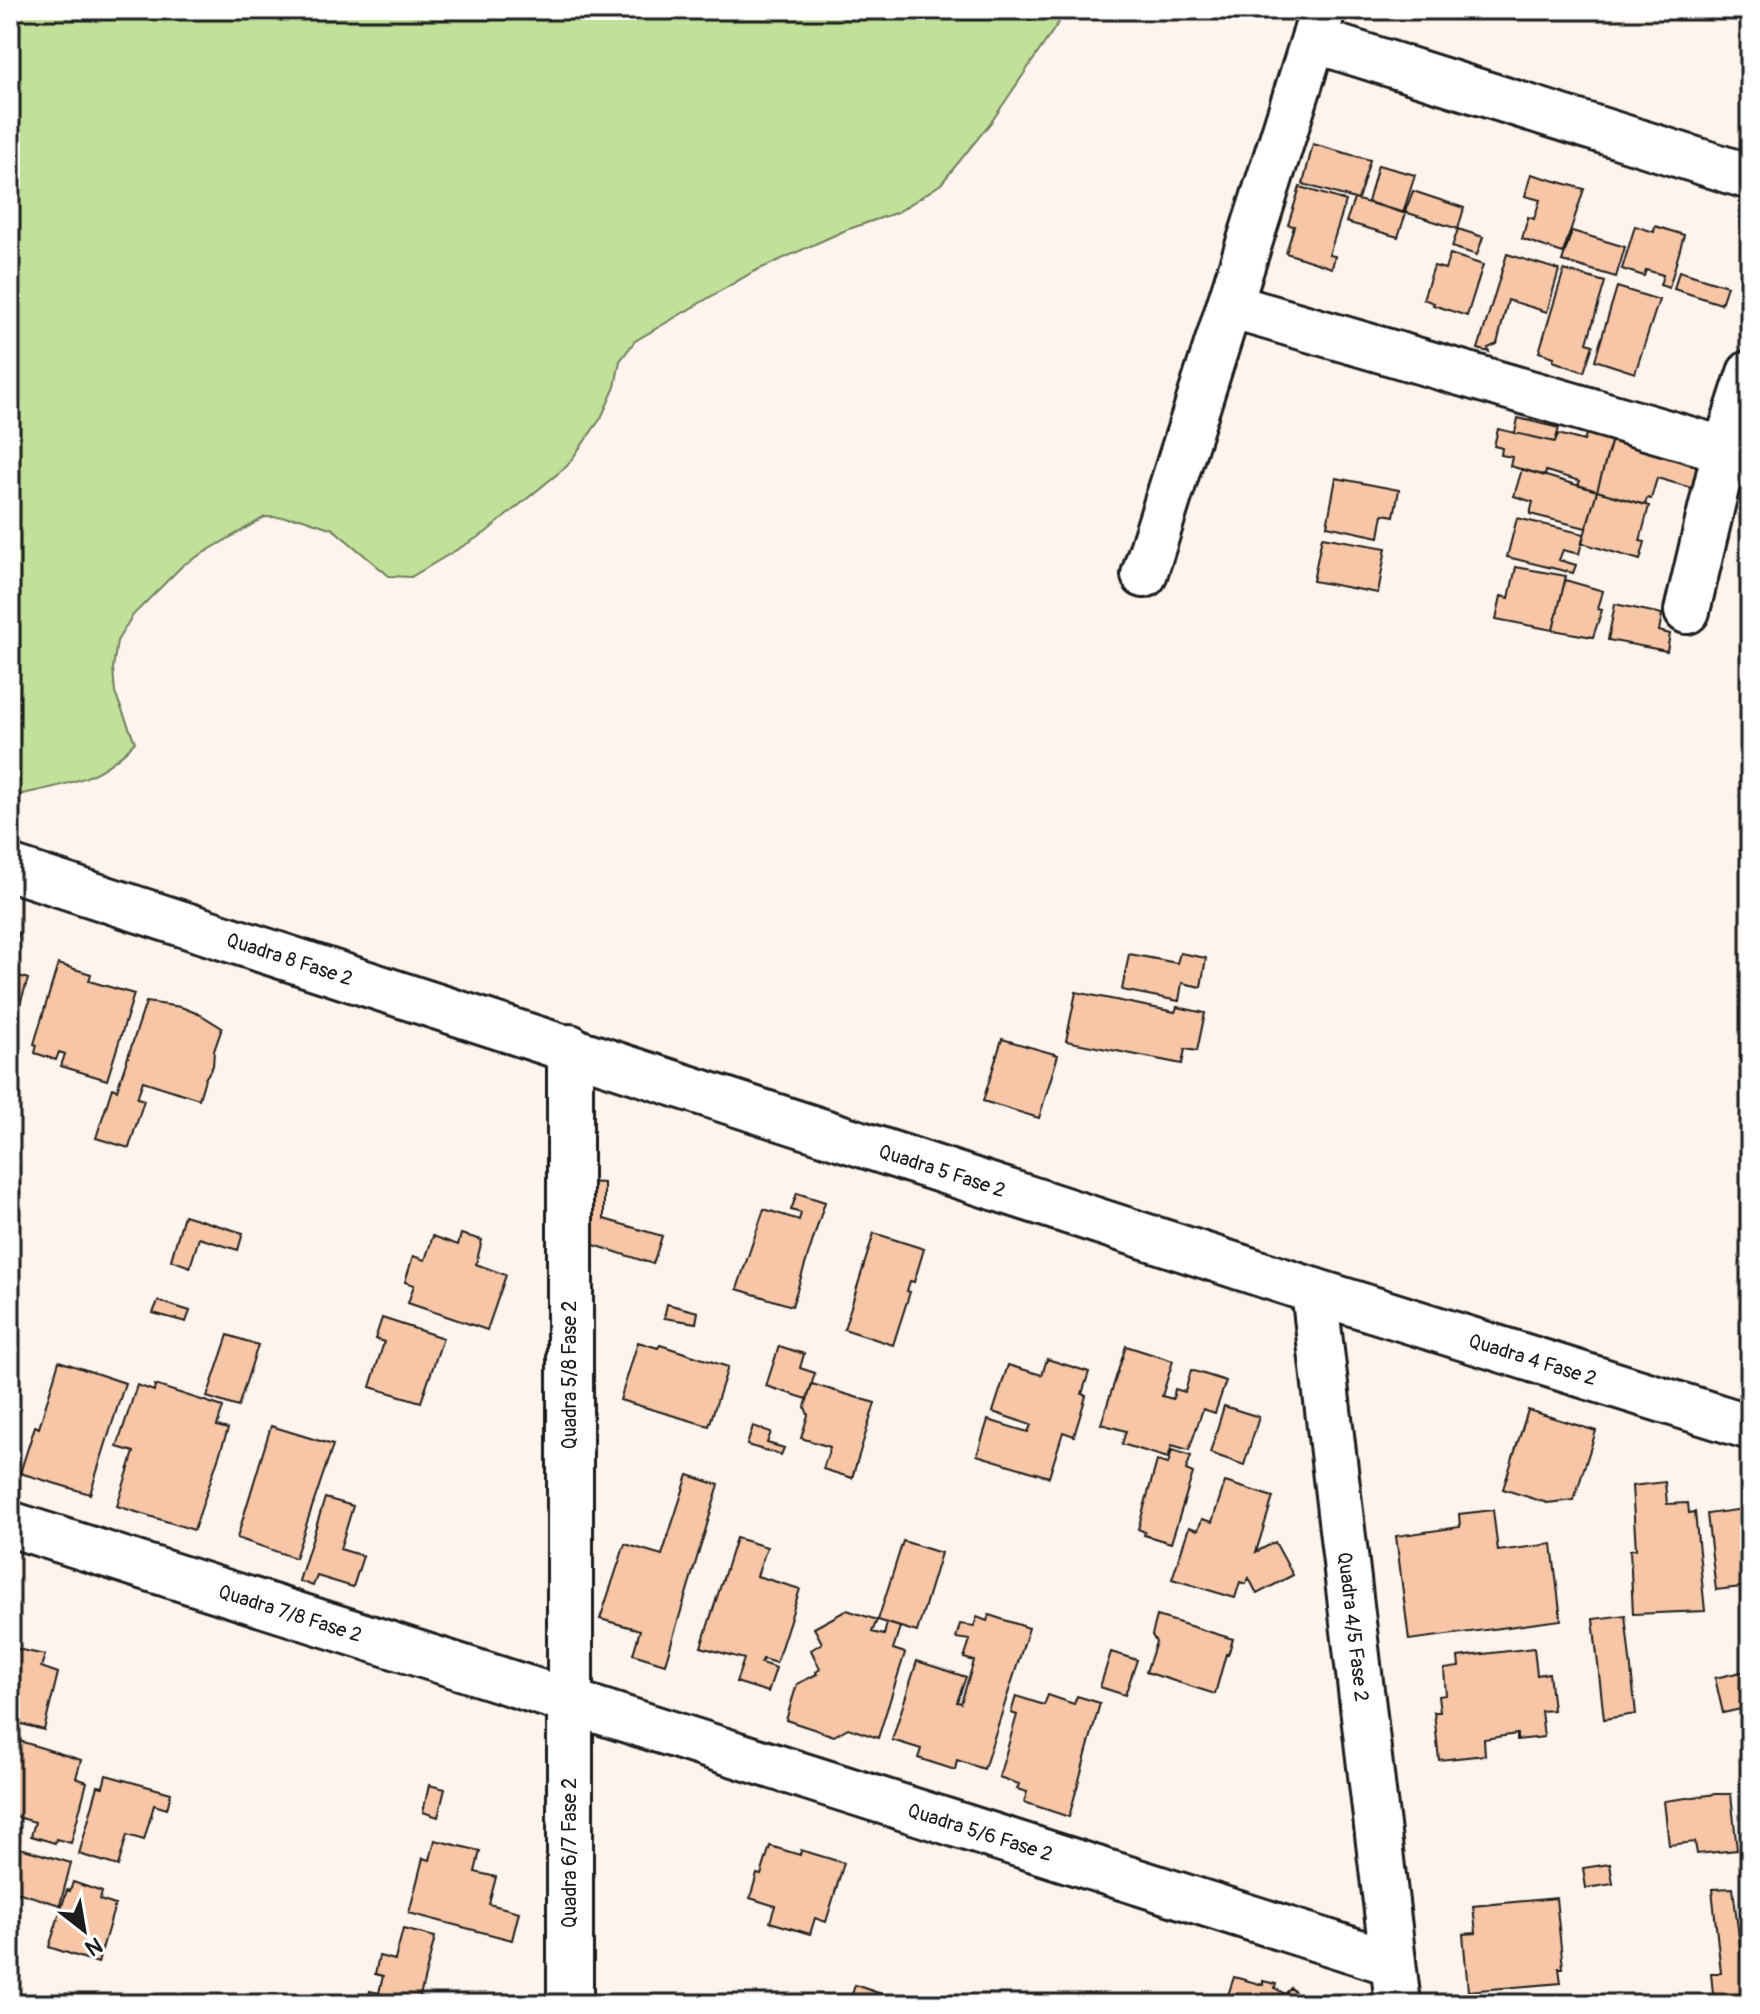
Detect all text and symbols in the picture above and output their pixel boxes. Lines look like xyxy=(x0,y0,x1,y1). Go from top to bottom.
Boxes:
street label: Quadra 8 Fase 2 xyxy=(223,927,356,991)
street label: Quadra 5 Fase 2 xyxy=(875,1139,1009,1203)
street label: Quadra 5/8 Fase 2 xyxy=(557,1300,582,1450)
street label: Quadra 4 Fase 2 xyxy=(1466,1328,1600,1391)
street label: Quadra 4/5 Fase 2 xyxy=(1332,1550,1374,1703)
street label: Quadra 7/8 Fase 2 xyxy=(215,1579,365,1648)
street label: Quadra 6/7 Fase 2 xyxy=(557,1778,582,1928)
street label: Quadra 5/6 Fase 2 xyxy=(905,1798,1056,1867)
north arrow xyxy=(44,1890,124,1970)
text: N xyxy=(80,1930,107,1962)

